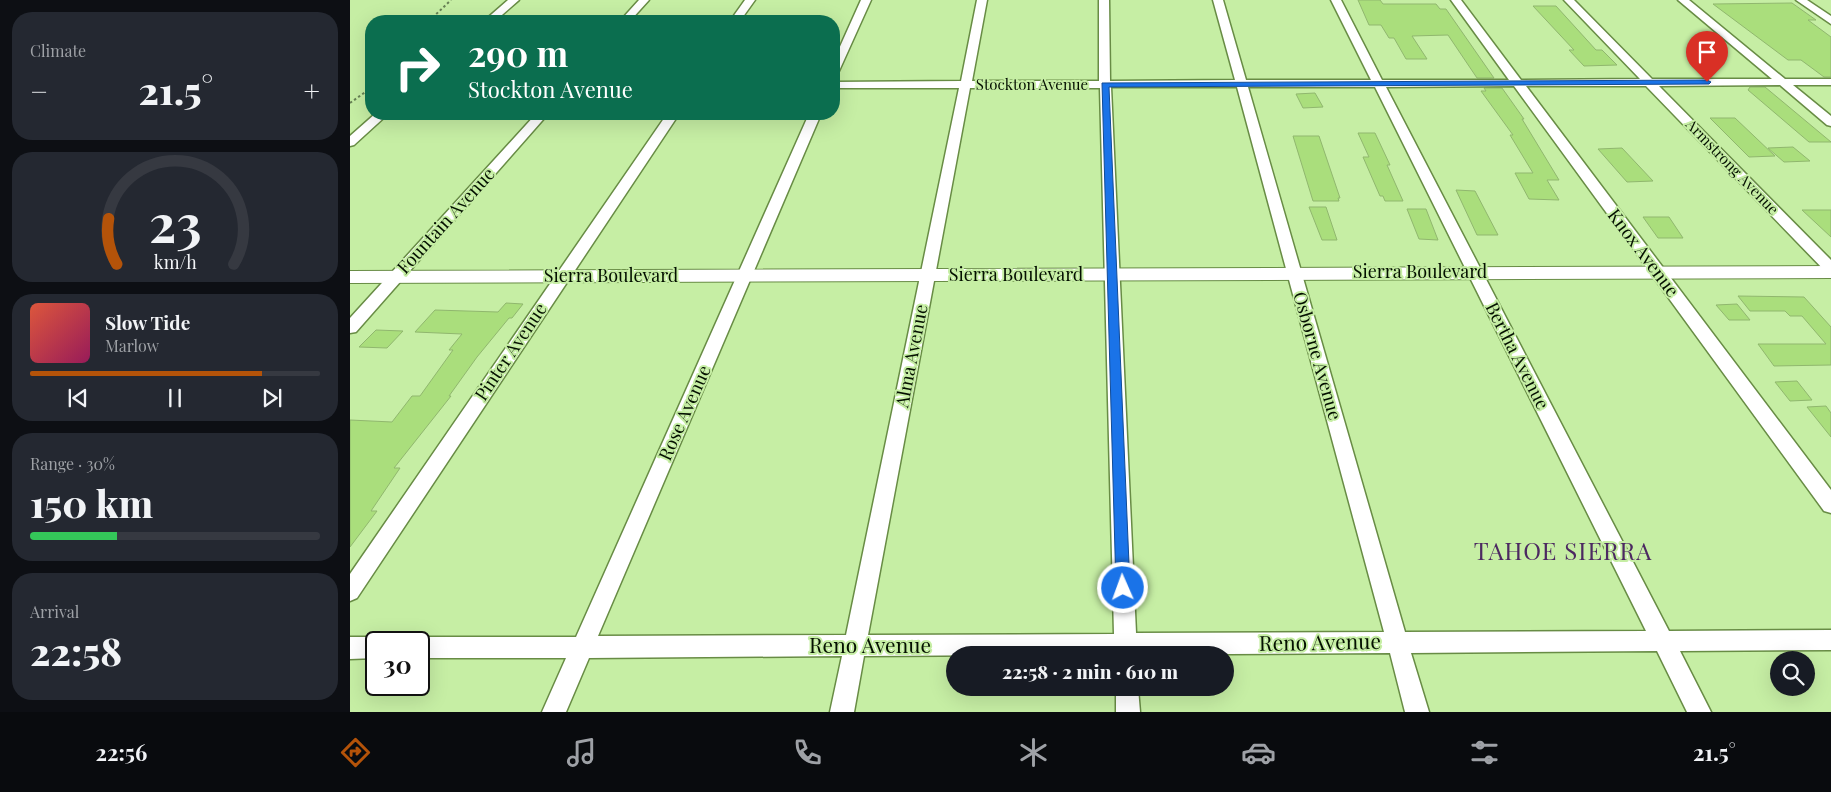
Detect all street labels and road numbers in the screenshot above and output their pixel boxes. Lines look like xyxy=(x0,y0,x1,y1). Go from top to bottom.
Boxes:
street label: Stockton Avenue xyxy=(976,74,1088,94)
street label: Armstrong Avenue xyxy=(1681,113,1784,218)
street label: Fountain Avenue xyxy=(391,162,500,279)
street label: Knox Avenue xyxy=(1603,203,1685,301)
street label: Sierra Boulevard xyxy=(1353,259,1488,283)
street label: Sierra Boulevard xyxy=(949,262,1084,286)
street label: Sierra Boulevard xyxy=(544,263,679,287)
street label: Osborne Avenue xyxy=(1288,289,1348,423)
street label: Pinter Avenue xyxy=(469,298,552,405)
street label: Bertha Avenue xyxy=(1481,298,1555,413)
street label: Alma Avenue xyxy=(889,302,933,410)
street label: Rose Avenue xyxy=(652,361,716,464)
street label: Reno Avenue xyxy=(1259,626,1381,656)
street label: Reno Avenue xyxy=(809,630,931,658)

